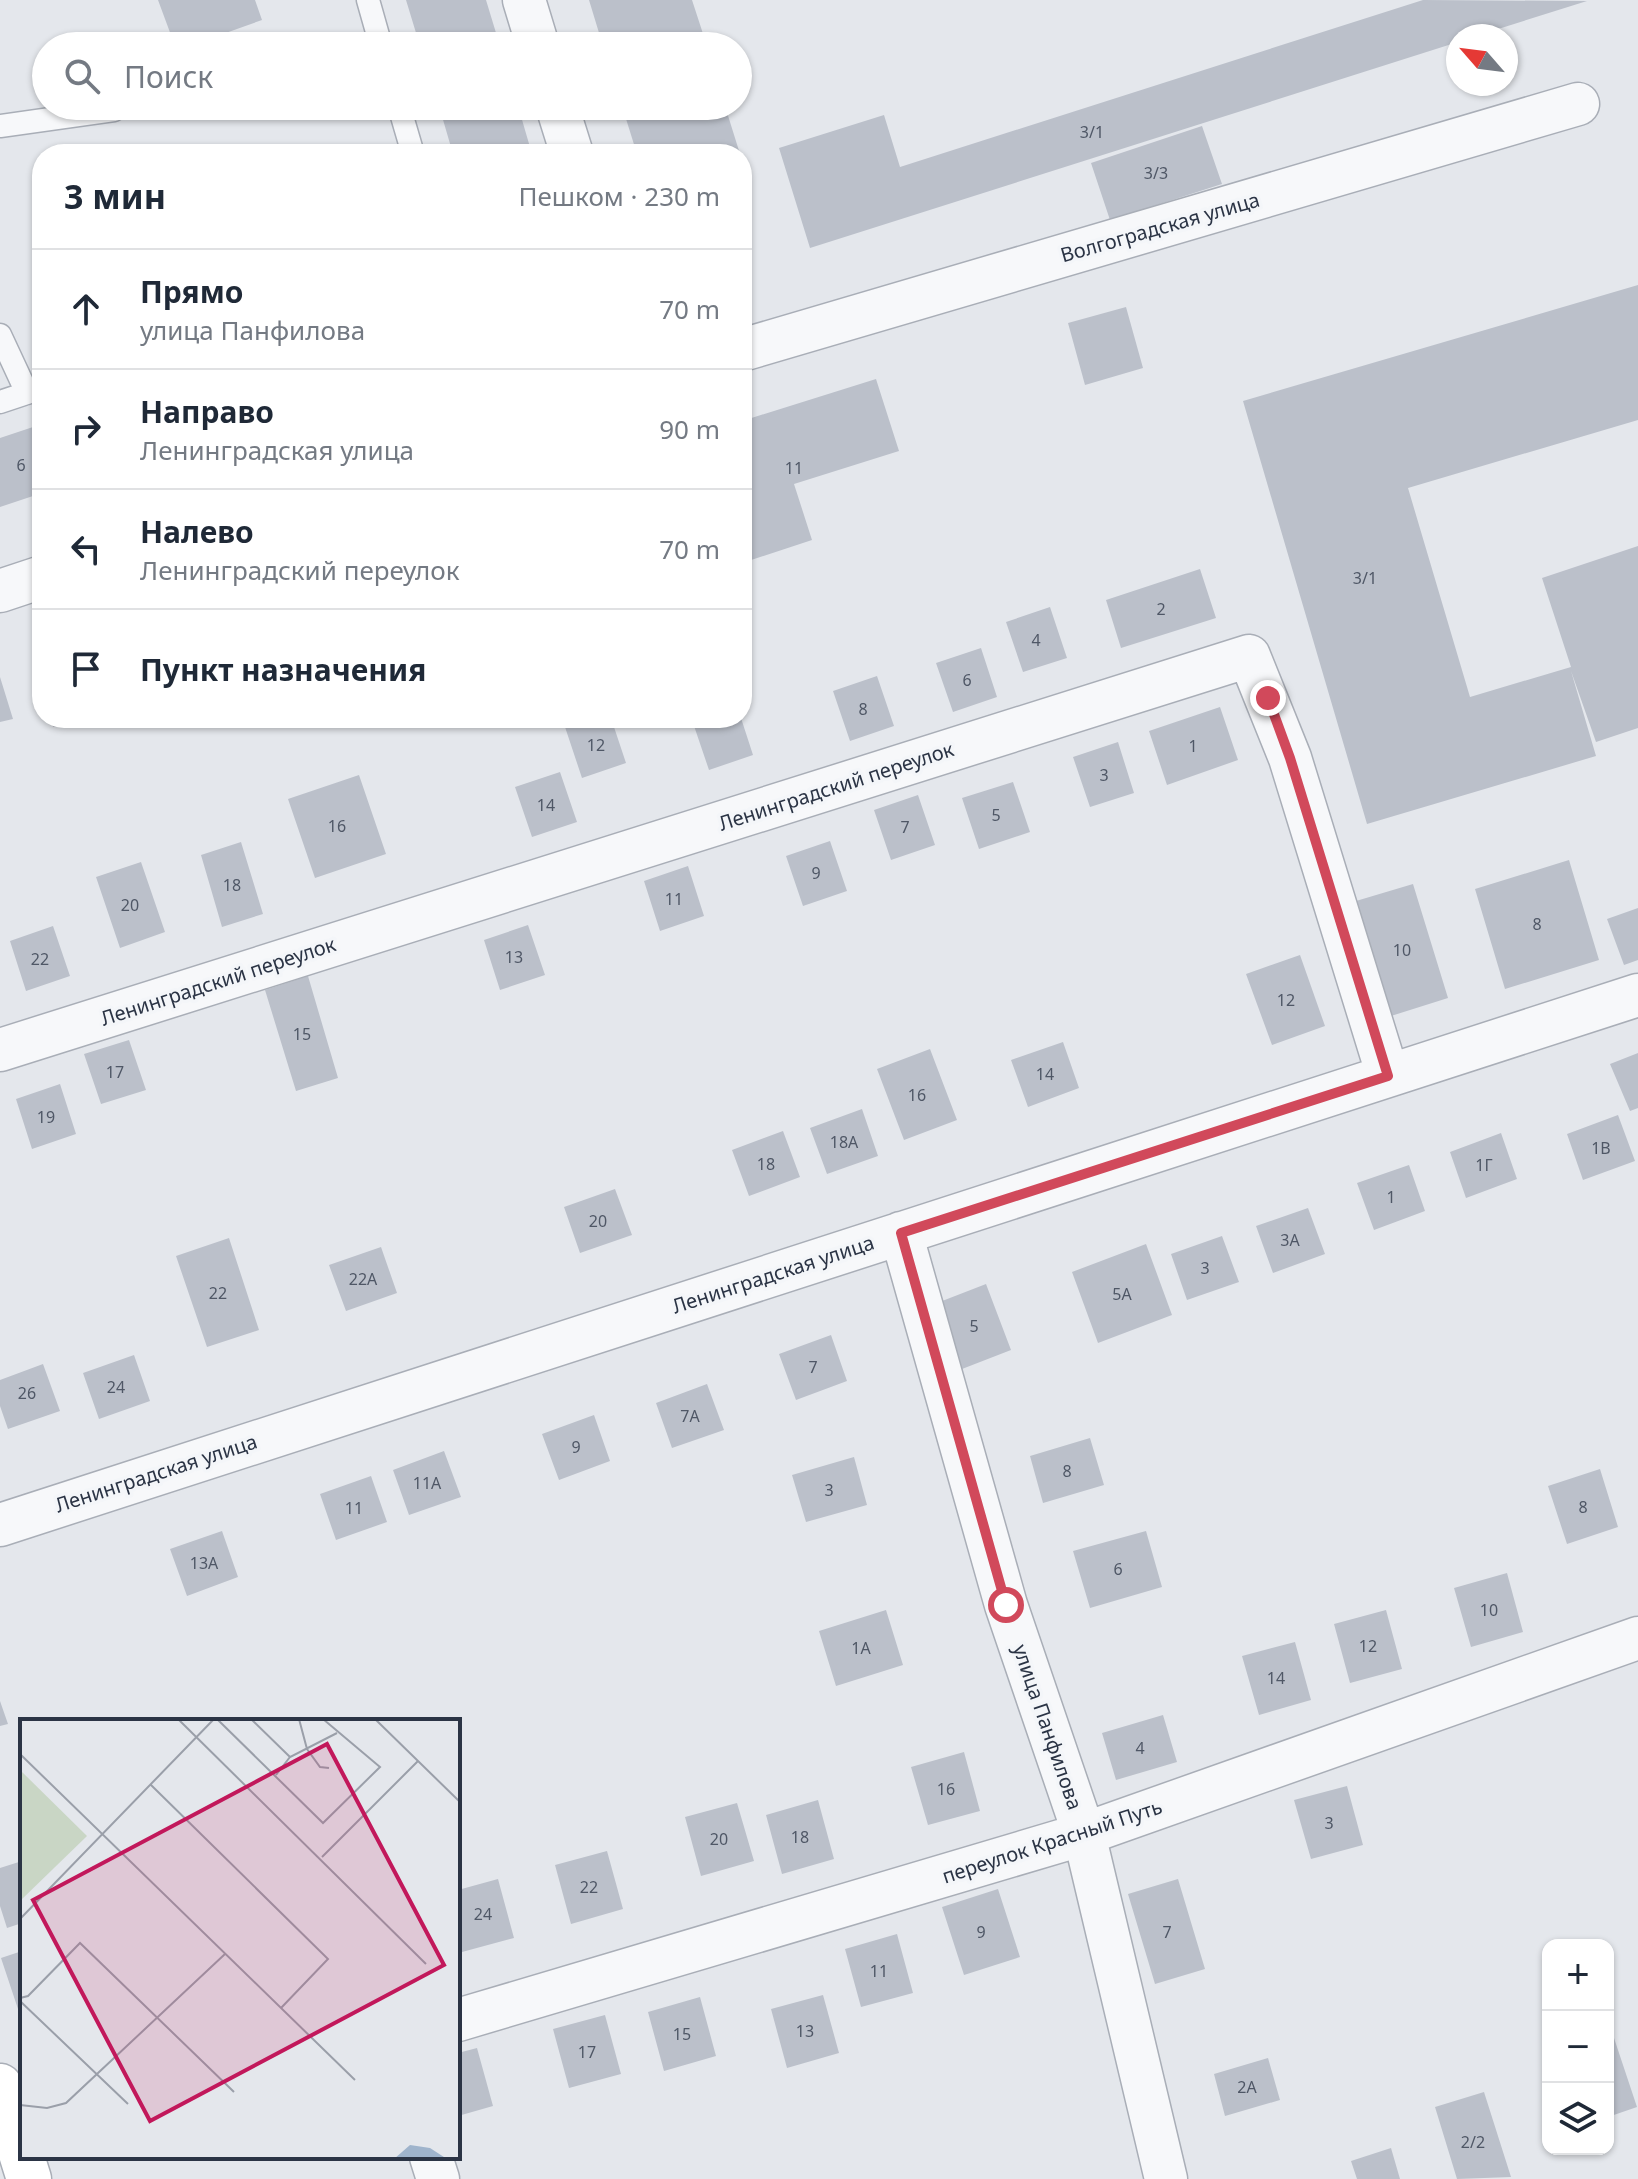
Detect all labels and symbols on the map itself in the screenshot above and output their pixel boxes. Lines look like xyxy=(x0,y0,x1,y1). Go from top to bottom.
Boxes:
north arrow xyxy=(1446,24,1518,96)
house number: 3/1 xyxy=(1080,121,1104,143)
house number: 3/3 xyxy=(1144,162,1168,184)
street label: Волгоградская улица xyxy=(1057,186,1263,268)
house number: 6 xyxy=(16,454,26,476)
house number: 11 xyxy=(785,457,803,479)
house number: 3/1 xyxy=(1353,567,1377,589)
house number: 2 xyxy=(1156,598,1166,620)
house number: 4 xyxy=(1031,629,1041,651)
house number: 6 xyxy=(962,669,972,691)
route end xyxy=(1250,680,1286,716)
house number: 8 xyxy=(858,698,868,720)
house number: 12 xyxy=(587,734,605,756)
street label: Ленинградский переулок xyxy=(715,735,957,837)
house number: 1 xyxy=(1188,735,1198,757)
house number: 3 xyxy=(1099,764,1109,786)
house number: 14 xyxy=(537,794,555,816)
house number: 5 xyxy=(991,804,1001,826)
house number: 16 xyxy=(328,815,346,837)
house number: 7 xyxy=(900,816,910,838)
house number: 9 xyxy=(811,862,821,884)
house number: 18 xyxy=(223,874,241,896)
house number: 11 xyxy=(665,888,683,910)
house number: 20 xyxy=(121,894,139,916)
house number: 8 xyxy=(1532,913,1542,935)
street label: Ленинградский переулок xyxy=(97,930,339,1032)
house number: 10 xyxy=(1393,939,1411,961)
house number: 13 xyxy=(505,946,523,968)
house number: 22 xyxy=(31,948,49,970)
house number: 12 xyxy=(1277,989,1295,1011)
house number: 15 xyxy=(293,1023,311,1045)
house number: 17 xyxy=(106,1061,124,1083)
house number: 14 xyxy=(1036,1063,1054,1085)
house number: 16 xyxy=(908,1084,926,1106)
house number: 19 xyxy=(37,1106,55,1128)
house number: 18А xyxy=(830,1131,859,1153)
house number: 1В xyxy=(1591,1137,1611,1159)
house number: 18 xyxy=(757,1153,775,1175)
house number: 1Г xyxy=(1475,1154,1493,1176)
house number: 1 xyxy=(1386,1186,1396,1208)
house number: 20 xyxy=(589,1210,607,1232)
street label: Ленинградская улица xyxy=(669,1229,877,1319)
house number: 3А xyxy=(1280,1229,1300,1251)
house number: 3 xyxy=(1200,1257,1210,1279)
house number: 22А xyxy=(349,1268,378,1290)
house number: 22 xyxy=(209,1282,227,1304)
house number: 5А xyxy=(1112,1283,1132,1305)
house number: 5 xyxy=(969,1315,979,1337)
house number: 7 xyxy=(808,1356,818,1378)
house number: 24 xyxy=(107,1376,125,1398)
house number: 26 xyxy=(18,1382,36,1404)
house number: 7А xyxy=(680,1405,700,1427)
street label: Ленинградская улица xyxy=(52,1428,260,1518)
house number: 9 xyxy=(571,1436,581,1458)
house number: 8 xyxy=(1062,1460,1072,1482)
house number: 11А xyxy=(413,1472,442,1494)
house number: 3 xyxy=(824,1479,834,1501)
house number: 8 xyxy=(1578,1496,1588,1518)
house number: 11 xyxy=(345,1497,363,1519)
house number: 13А xyxy=(190,1552,219,1574)
house number: 6 xyxy=(1113,1558,1123,1580)
route start xyxy=(988,1587,1024,1623)
house number: 10 xyxy=(1480,1599,1498,1621)
house number: 12 xyxy=(1359,1635,1377,1657)
house number: 1А xyxy=(851,1637,871,1659)
street label: улица Панфилова xyxy=(1007,1641,1089,1813)
house number: 14 xyxy=(1267,1667,1285,1689)
inset map xyxy=(20,1719,460,2159)
house number: 4 xyxy=(1135,1737,1145,1759)
house number: 16 xyxy=(937,1778,955,1800)
street label: переулок Красный Путь xyxy=(938,1793,1166,1889)
house number: 3 xyxy=(1324,1812,1334,1834)
house number: 18 xyxy=(791,1826,809,1848)
house number: 20 xyxy=(710,1828,728,1850)
house number: 22 xyxy=(580,1876,598,1898)
house number: 24 xyxy=(474,1903,492,1925)
house number: 9 xyxy=(976,1921,986,1943)
house number: 7 xyxy=(1162,1921,1172,1943)
house number: 11 xyxy=(870,1960,888,1982)
house number: 13 xyxy=(796,2020,814,2042)
house number: 15 xyxy=(673,2023,691,2045)
house number: 17 xyxy=(578,2041,596,2063)
house number: 2А xyxy=(1237,2076,1257,2098)
house number: 2/2 xyxy=(1461,2131,1485,2153)

